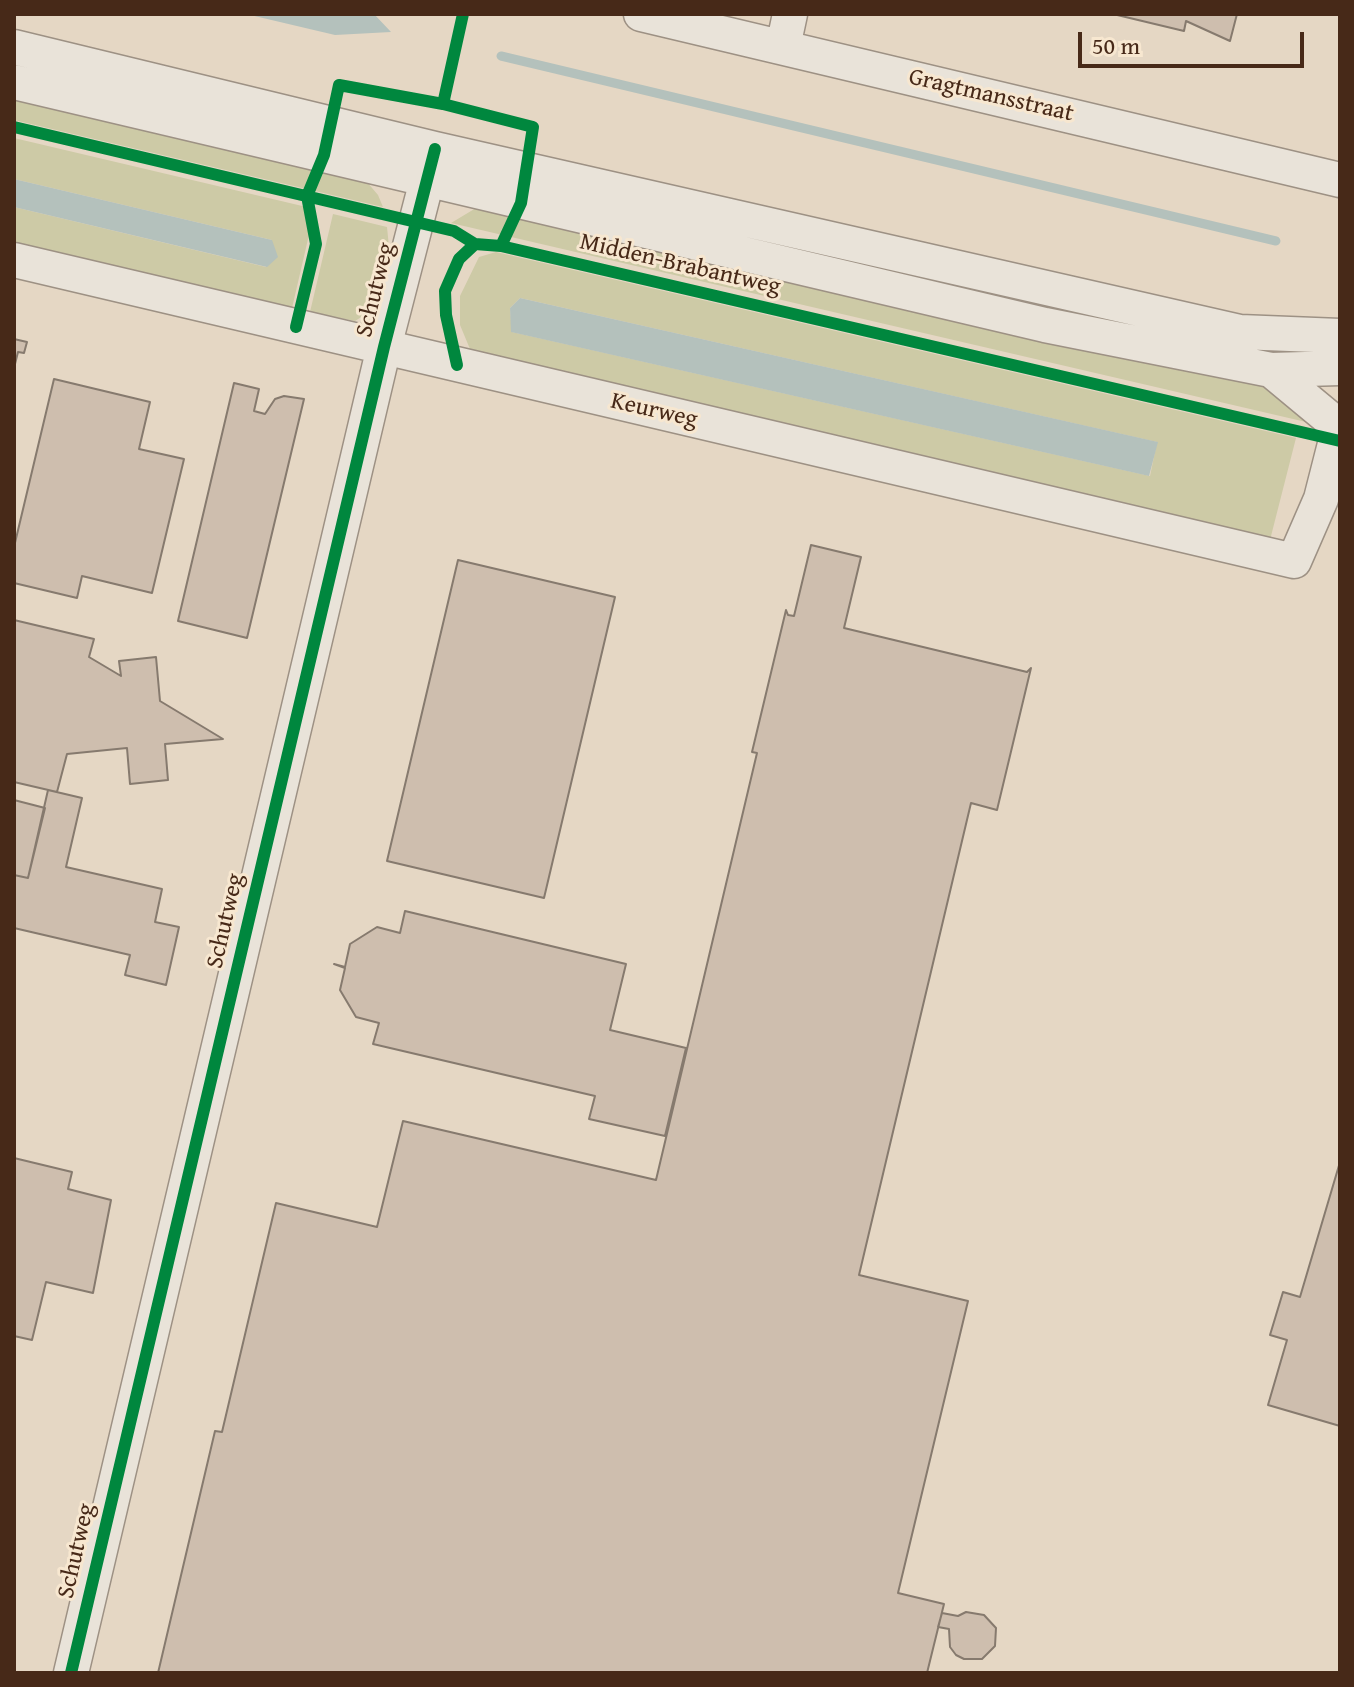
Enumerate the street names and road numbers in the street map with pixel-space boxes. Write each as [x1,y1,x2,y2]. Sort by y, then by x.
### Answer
street label: Gragtmansstraat [906,63,1076,129]
street label: Midden-Brabantweg [577,228,783,302]
street label: Schutweg [350,240,402,340]
street label: Keurweg [608,387,700,435]
street label: Schutweg [201,871,251,971]
street label: Schutweg [52,1501,102,1601]

